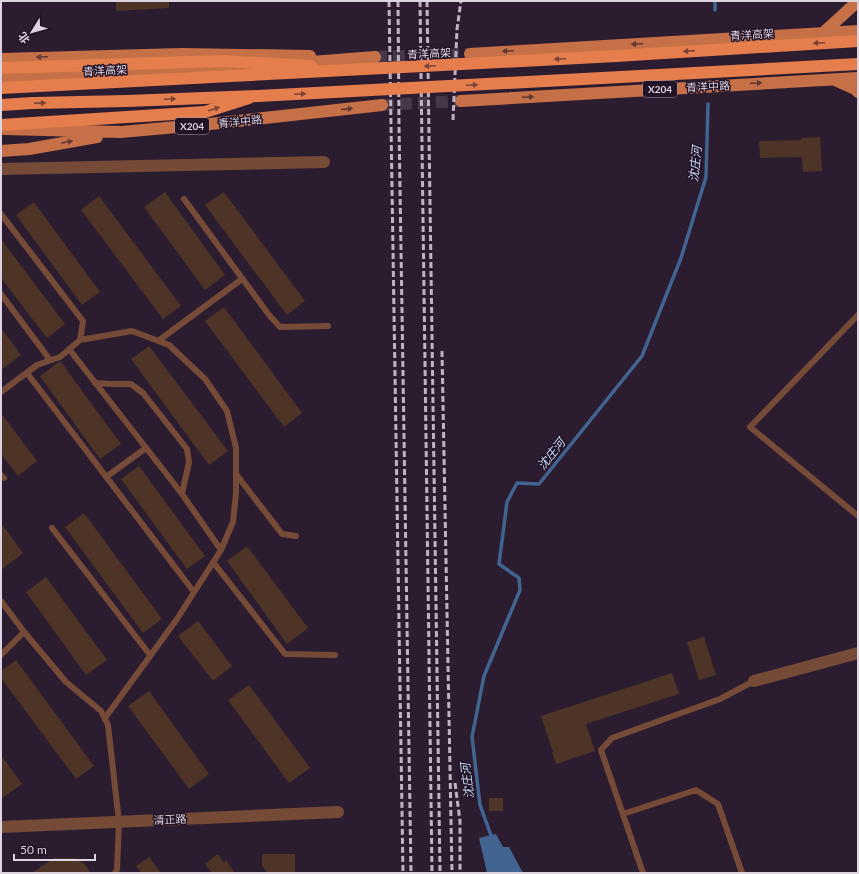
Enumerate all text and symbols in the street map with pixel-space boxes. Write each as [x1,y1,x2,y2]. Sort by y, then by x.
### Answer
north arrow [12,12,52,52]
street label: 青洋高架 [730,26,774,42]
text: 北 [15,30,32,47]
one-way arrow [813,40,825,47]
one-way arrow [630,41,643,47]
street label: 青洋高架 [407,45,451,61]
one-way arrow [502,48,514,55]
one-way arrow [683,48,695,55]
one-way arrow [36,54,48,61]
one-way arrow [553,56,566,62]
street label: 青洋高架 [83,62,127,78]
one-way arrow [424,63,436,70]
street label: 青洋中路 [686,78,730,94]
one-way arrow [750,80,762,87]
road number: X204 [643,81,677,97]
one-way arrow [466,82,479,88]
one-way arrow [294,90,306,97]
one-way arrow [522,93,534,100]
one-way arrow [164,96,176,103]
one-way arrow [34,100,47,106]
one-way arrow [209,106,221,112]
one-way arrow [341,106,353,112]
street label: 青洋中路 [217,112,263,130]
road number: X204 [175,118,209,134]
one-way arrow [61,139,73,145]
water label: 沈庄河 [686,143,705,183]
water label: 沈庄河 [534,434,569,473]
water label: 沈庄河 [457,760,477,800]
street label: 清正路 [153,812,187,826]
scale bar [14,836,95,862]
text: 50 m [20,842,47,857]

